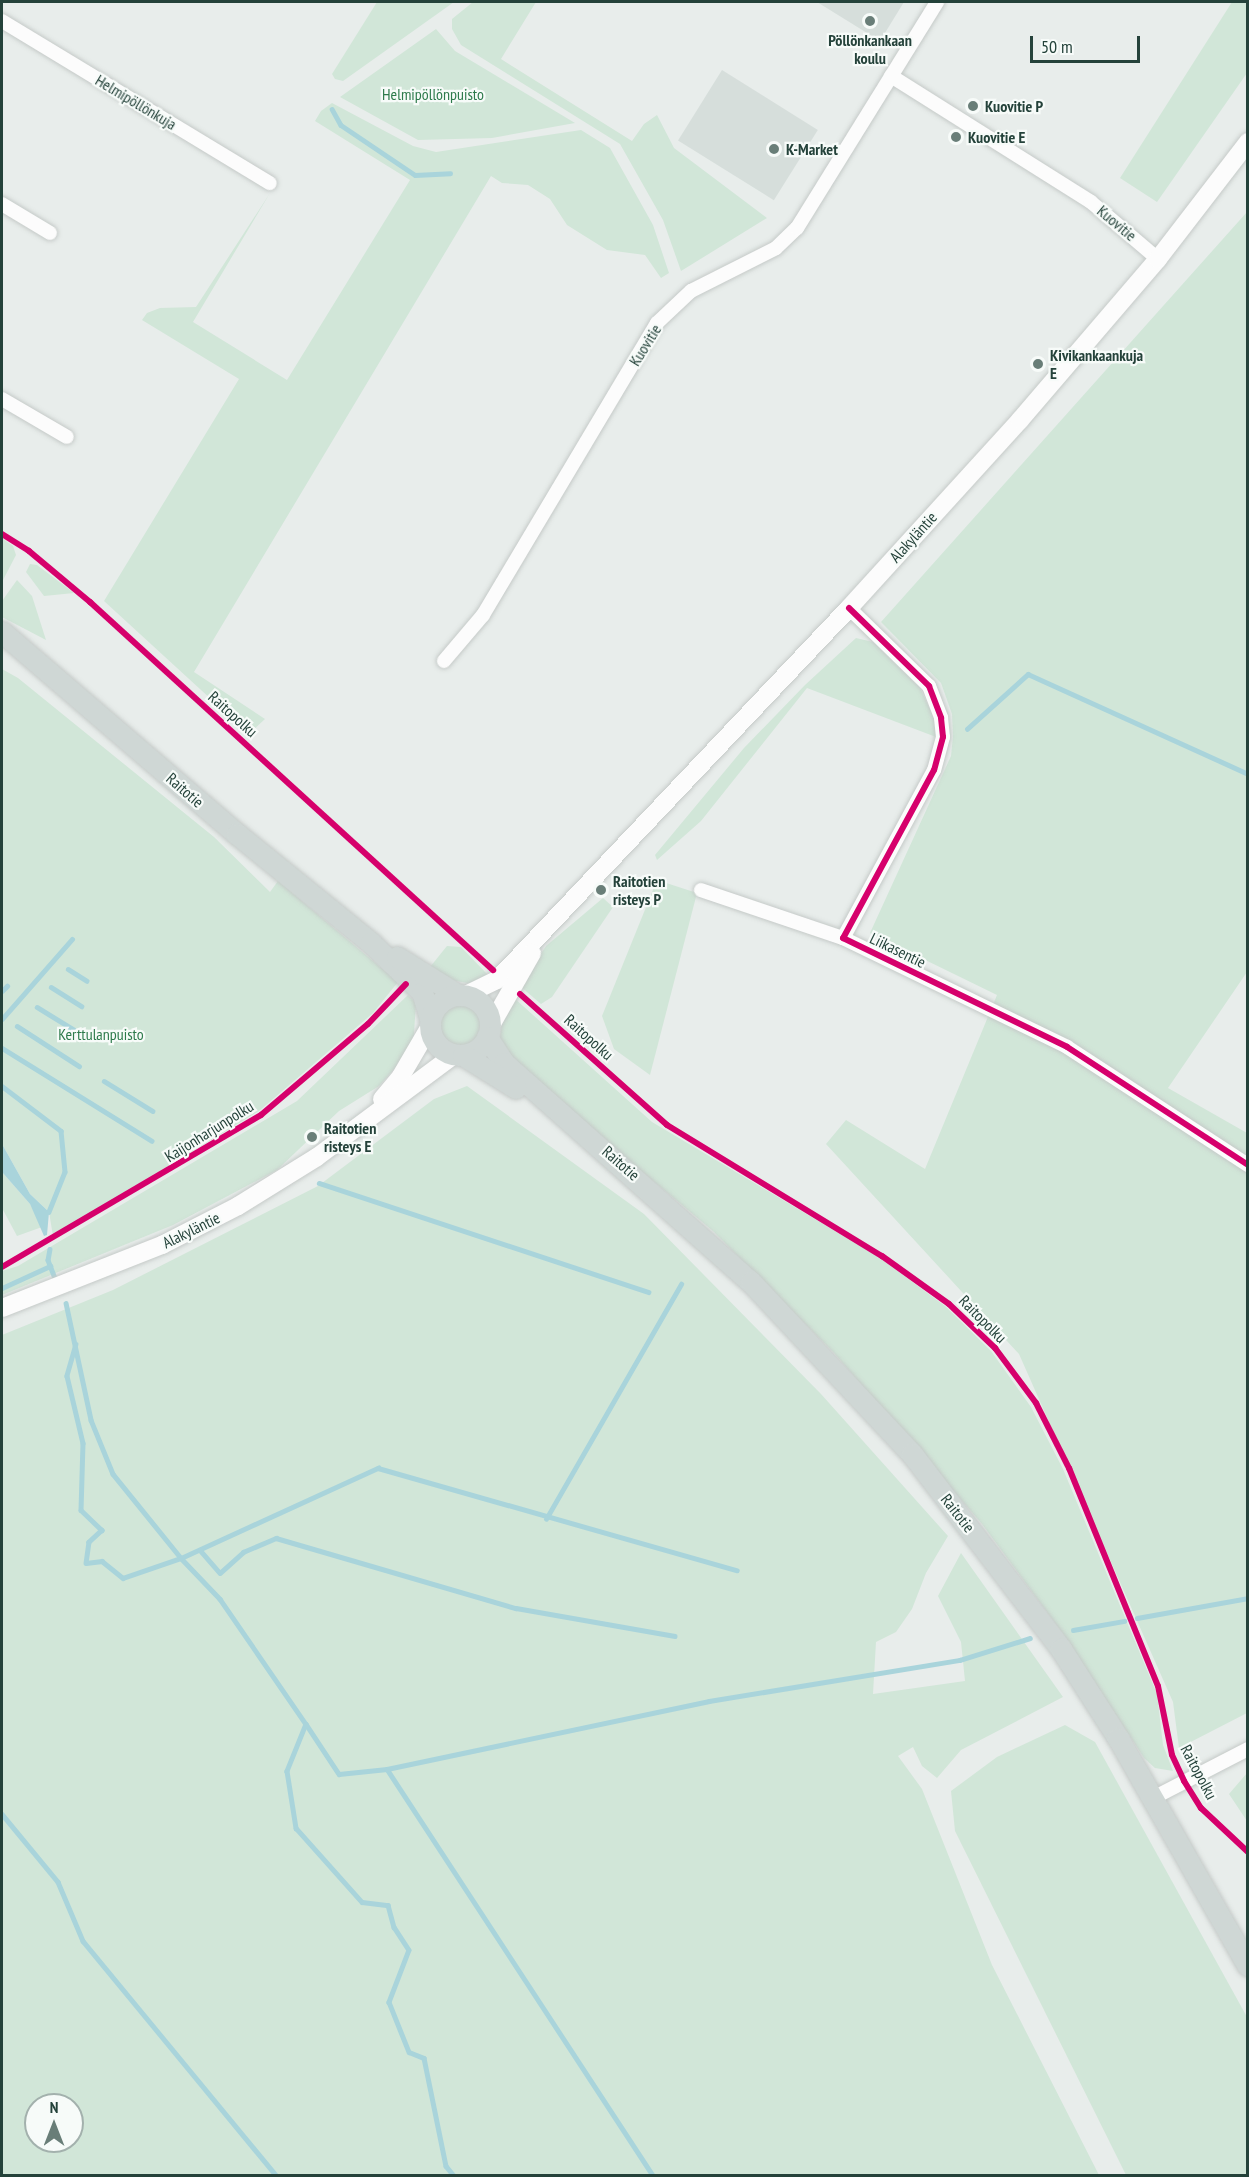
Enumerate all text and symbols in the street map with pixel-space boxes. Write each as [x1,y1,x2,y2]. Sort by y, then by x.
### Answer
marker: Pöllönkankaan koulu [863,14,877,28]
scale bar [1033,24,1142,62]
place label: Pöllönkankaan koulu [828,30,912,68]
text: 50 m [1041,35,1073,58]
street label: Helmipöllönkuja [92,70,180,134]
park label: Helmipöllönpuisto [382,84,484,104]
place label: Kuovitie P [985,96,1043,116]
marker: Kuovitie P [966,99,980,113]
place label: Kuovitie E [968,127,1025,147]
marker: Kuovitie E [949,130,963,144]
place label: K-Market [786,139,838,159]
marker: K-Market [767,142,781,156]
street label: Kuovitie [1093,201,1141,245]
street label: Kuovitie [625,321,665,369]
place label: Kivikankaankuja E [1050,345,1143,383]
marker: Kivikankaankuja E [1031,357,1045,371]
street label: Alakyläntie [885,508,941,566]
street label: Raitopolku [204,687,262,741]
street label: Raitotie [162,769,208,811]
place label: Raitotien risteys P [613,871,665,909]
marker: Raitotien risteys P [594,883,608,897]
street label: Liikasentie [867,928,929,972]
street label: Raitopolku [560,1010,618,1064]
park label: Kerttulanpuisto [58,1024,144,1044]
street label: Kaijonharjunpolku [161,1096,257,1166]
place label: Raitotien risteys E [324,1118,376,1156]
marker: Raitotien risteys E [305,1130,319,1144]
street label: Raitotie [598,1142,644,1184]
street label: Alakyläntie [159,1208,223,1252]
street label: Raitopolku [955,1291,1011,1347]
street label: Raitotie [937,1490,979,1536]
street label: Raitopolku [1177,1741,1221,1803]
north arrow [24,2093,84,2153]
text: N [50,2097,58,2117]

